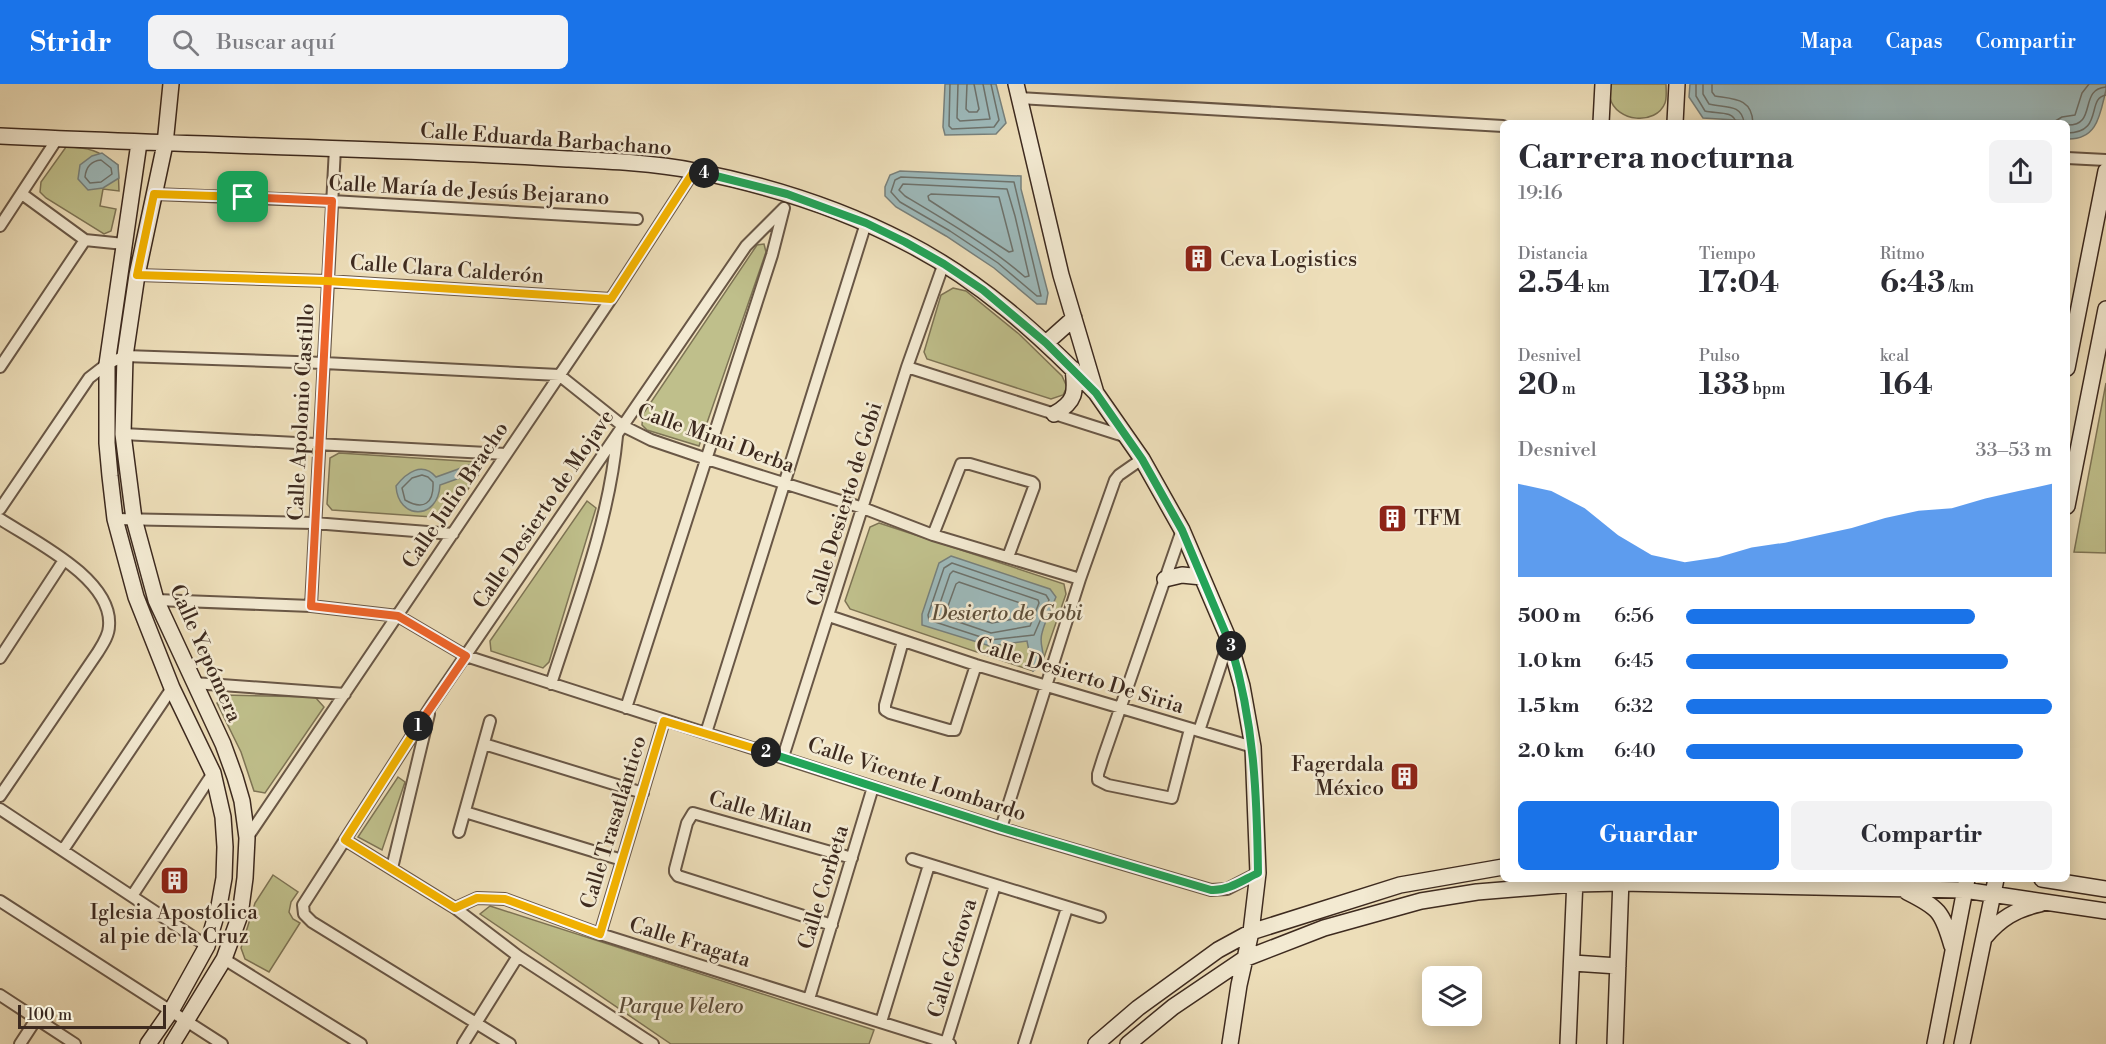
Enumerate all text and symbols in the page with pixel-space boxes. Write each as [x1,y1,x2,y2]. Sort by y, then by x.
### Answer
search box [148,15,568,69]
text: Stridr [30,25,112,60]
icon: search [169,26,202,59]
text: Buscar aquí [217,29,335,56]
text: Mapa [1801,29,1853,55]
text: Capas [1886,29,1943,55]
text: Compartir [1976,29,2076,55]
street label: Calle Eduarda Barbachano [419,118,673,162]
text: Carrera nocturna [1518,138,1794,179]
button: share [1989,140,2052,203]
pin: 4 [689,158,719,188]
text: 4 [699,163,709,183]
pin [217,171,268,222]
street label: Calle María de Jesús Bejarano [328,171,610,211]
icon: arrive [226,180,259,213]
text: 19:16 [1518,181,1563,206]
building icon: Ceva Logistics [1183,243,1215,275]
text: Distancia [1518,244,1588,264]
text: Tiempo [1699,244,1756,264]
text: Ritmo [1880,244,1925,264]
place label: Ceva Logistics [1220,247,1357,273]
street label: Calle Clara Calderón [349,250,545,290]
text: 2.54 [1518,264,1584,302]
text: 17:04 [1699,264,1779,302]
text: 6:43 [1880,264,1945,302]
text: km [1584,277,1610,297]
text: /km [1945,277,1974,297]
street label: Calle Apolonio Castillo [283,303,321,521]
text: Desnivel [1518,346,1581,366]
text: Pulso [1699,346,1740,366]
text: kcal [1880,346,1909,366]
text: 20 [1518,366,1559,404]
text: 133 [1699,366,1750,404]
text: 164 [1880,366,1933,404]
text: m [1559,379,1576,399]
text: bpm [1750,379,1785,399]
street label: Calle Mimi Derba [633,398,798,480]
street label: Calle Desierto de Gobi [802,399,888,610]
street label: Calle Desierto de Mojave [468,405,620,614]
street label: Calle Julio Bracho [397,417,515,574]
text: Desnivel [1518,438,1597,463]
text: 33–53 m [1975,438,2052,463]
building icon: TFM [1377,502,1409,534]
place label: TFM [1414,506,1462,532]
street label: Calle Yepómera [163,581,247,727]
park label: Desierto de Gobi [930,601,1083,627]
text: 500 m [1518,604,1581,629]
text: 6:56 [1614,604,1654,629]
pin: 3 [1216,631,1246,661]
street label: Calle Desierto De Siria [972,632,1187,720]
text: 3 [1226,636,1236,656]
text: 1.0 km [1518,649,1582,674]
text: 6:45 [1614,649,1654,674]
text: 1.5 km [1518,694,1579,719]
text: 6:32 [1614,694,1653,719]
pin: 1 [403,711,433,741]
text: 1 [414,716,422,736]
street label: Calle Vicente Lombardo [804,732,1029,828]
street label: Calle Trasatlántico [575,733,653,912]
pin: 2 [751,737,781,767]
text: 2.0 km [1518,739,1584,764]
text: 6:40 [1614,739,1656,764]
text: 2 [761,742,771,762]
place label: Fagerdala México [1291,752,1384,802]
building icon: Fagerdala México [1389,760,1421,792]
street label: Calle Milan [706,786,816,840]
button: Guardar [1518,801,1779,870]
button: Compartir [1791,801,2052,870]
street label: Calle Corbeta [793,822,855,953]
building icon: Iglesia Apostólica al pie de la Cruz [158,865,190,897]
street label: Calle Génova [922,895,984,1021]
place label: Iglesia Apostólica al pie de la Cruz [90,900,258,950]
street label: Calle Fragata [626,912,754,974]
map controls [1422,966,1482,1026]
button: layers [1422,966,1482,1026]
park label: Parque Velero [617,994,744,1020]
scale bar [18,1002,166,1030]
text: 100 m [27,1005,72,1025]

